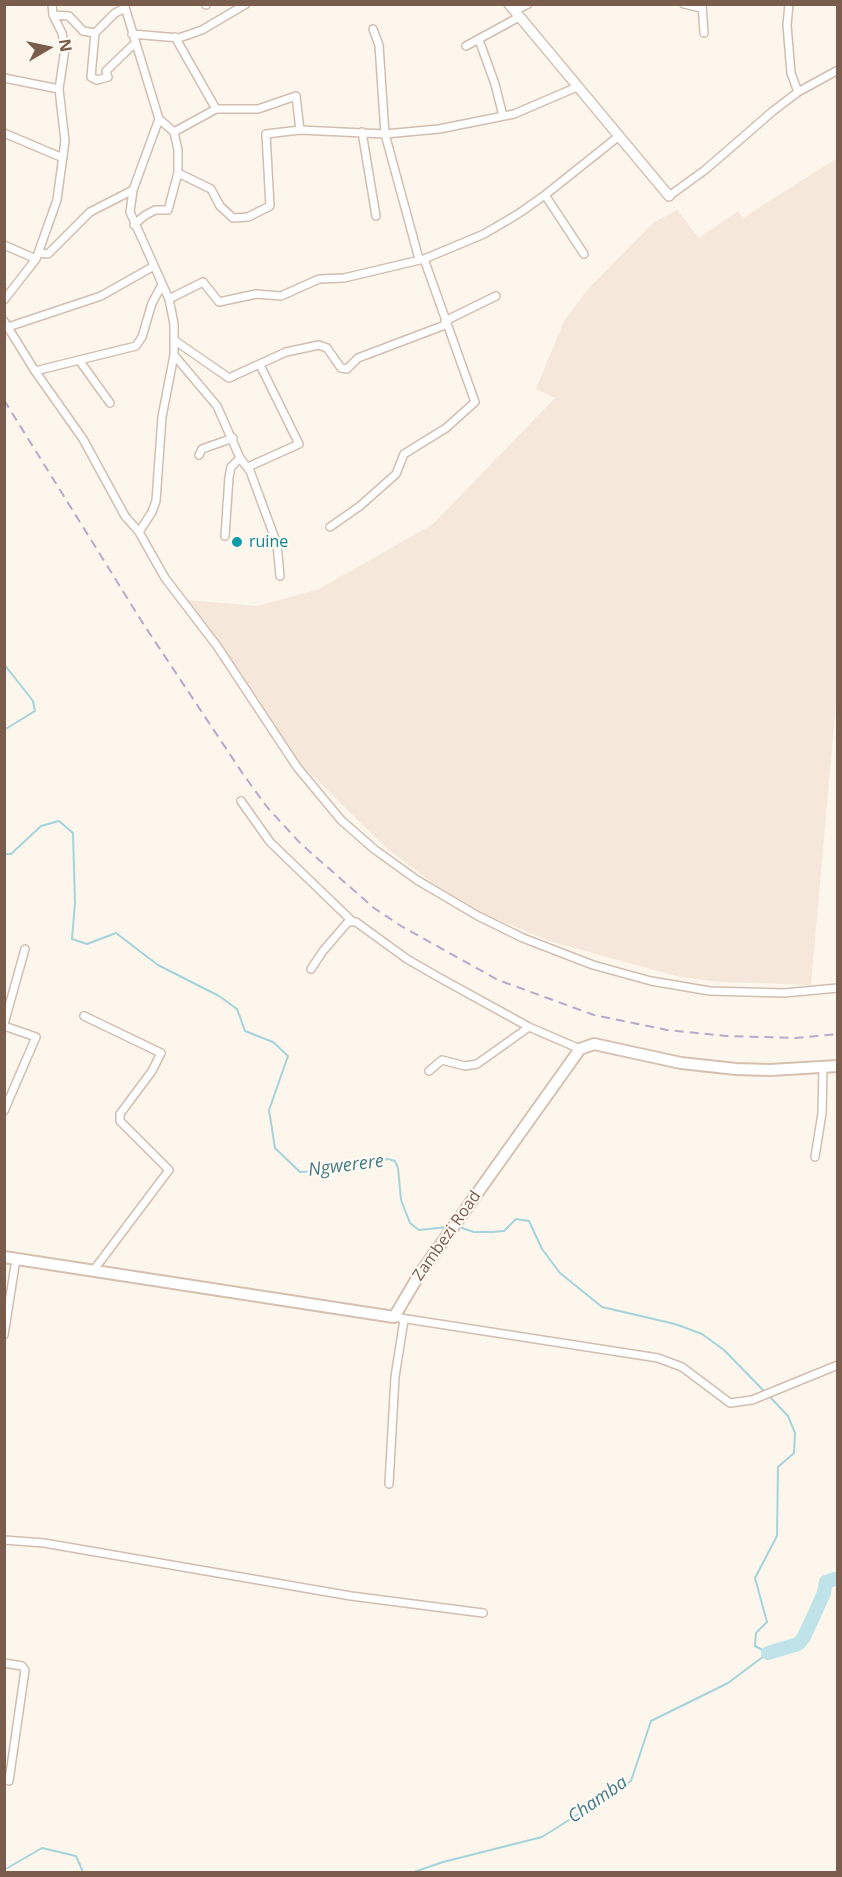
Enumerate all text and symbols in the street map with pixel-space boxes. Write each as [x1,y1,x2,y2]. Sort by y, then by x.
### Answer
north arrow [18,18,78,78]
text: N [54,37,78,53]
place label: ruine [249,532,288,552]
marker: ruine [230,535,244,549]
water label: Ngwerere [307,1151,385,1181]
street label: Zambezi Road [409,1187,485,1285]
water label: Chamba [564,1772,632,1828]

